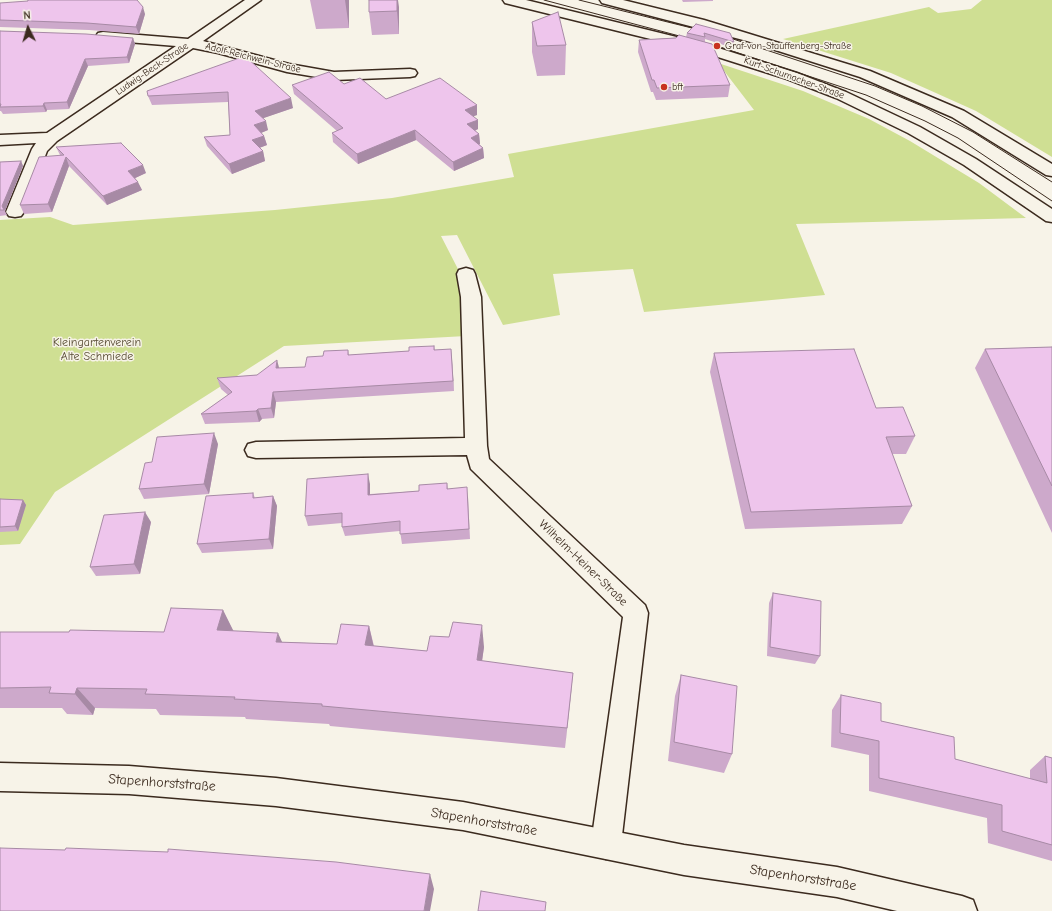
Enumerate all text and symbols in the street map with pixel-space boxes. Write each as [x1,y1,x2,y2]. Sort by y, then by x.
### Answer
north arrow [8,8,48,48]
text: N [23,9,31,22]
street label: Ludwig-Beck-Straße [113,40,191,98]
street label: Adolf-Reichwein-Straße [204,40,302,76]
place label: Graf-von-Stauffenberg-Straße [725,40,851,52]
marker: Graf-von-Stauffenberg-Straße [712,41,722,51]
street label: Kurt-Schumacher-Straße [742,54,846,102]
place label: bft [672,81,683,93]
marker: bft [659,82,669,92]
park label: Kleingartenverein Alte Schmiede [53,336,141,364]
street label: Wilhelm-Heiner-Straße [536,517,630,609]
street label: Stapenhorststraße [108,771,216,795]
street label: Stapenhorststraße [429,804,539,840]
street label: Stapenhorststraße [748,861,858,895]

